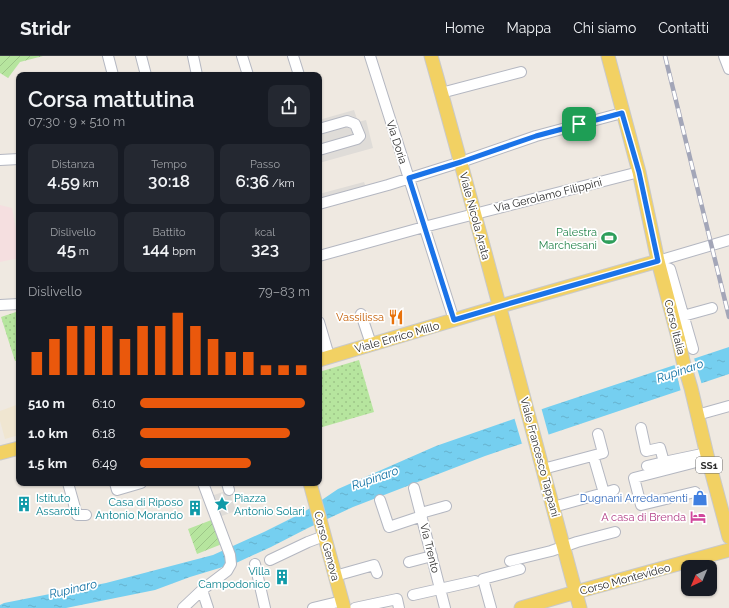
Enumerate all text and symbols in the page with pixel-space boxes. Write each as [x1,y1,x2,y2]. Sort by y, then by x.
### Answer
text: Stridr [20,17,71,39]
text: Home [445,20,484,36]
text: Mappa [506,20,551,36]
text: Chi siamo [573,20,636,36]
text: Contatti [658,20,709,36]
button: share [268,85,310,127]
text: Corsa mattutina [28,86,194,112]
pin [562,107,596,141]
icon: arrive [568,113,590,135]
text: 07:30 · 9 × 510 m [28,114,125,129]
street label: Via Doria [383,119,410,166]
text: Distanza [51,158,95,171]
text: Tempo [151,158,187,171]
text: Passo [250,158,280,171]
text: 4.59 [47,171,80,191]
text: 30:18 [148,171,190,191]
text: 6:36 [235,171,269,191]
street label: Viale Nicola Arata [457,171,492,261]
street label: Via Gerolamo Filippini [493,176,603,215]
text: km [80,177,99,190]
text: /km [269,177,295,190]
text: Dislivello [50,226,96,239]
text: Battito [152,226,186,239]
text: kcal [255,226,275,239]
place label: Palestra Marchesani [539,226,597,252]
sports icon: Palestra Marchesani [600,229,618,247]
text: 45 [57,239,76,259]
text: 144 [142,239,169,259]
text: 323 [251,239,279,259]
text: m [76,245,89,258]
text: bpm [169,245,196,258]
text: Dislivello [28,284,82,299]
text: 79–83 m [258,284,310,299]
street label: Corso Italia [661,298,688,356]
restaurant icon: Vassilissa [387,308,405,326]
place label: Vassilissa [336,311,384,324]
street label: Viale Enrico Millo [353,319,441,356]
water label: Rupinaro [655,356,705,386]
text: 510 m [28,396,65,411]
text: 6:10 [92,396,116,411]
street label: Viale Francesco Tappani [517,396,562,518]
text: 1.0 km [28,426,68,441]
text: 6:18 [92,426,116,441]
text: 1.5 km [28,456,67,471]
text: 6:49 [92,456,117,471]
road number: SS1 [696,457,722,473]
water label: Rupinaro [350,463,400,493]
shop icon: Dugnani Arredamenti [691,489,709,507]
place label: Istituto Assarotti [36,492,80,518]
place label: Piazza Antonio Solari [234,492,305,518]
place label: Dugnani Arredamenti [580,492,688,505]
building icon: Istituto Assarotti [15,495,33,513]
place icon: Piazza Antonio Solari [213,495,231,513]
place label: Casa di Riposo Antonio Morando [95,496,183,522]
building icon: Casa di Riposo Antonio Morando [186,499,204,517]
hotel icon: A casa di Brenda [689,508,707,526]
street label: Corso Genova [311,510,342,582]
place label: A casa di Brenda [601,511,686,524]
street label: Via Trento [417,522,442,575]
north arrow [681,560,717,596]
map controls [681,560,717,596]
street label: Corso Montevideo [578,561,672,598]
place label: Villa Campodonico [198,565,270,591]
building icon: Villa Campodonico [273,568,291,586]
water label: Rupinaro [48,577,98,601]

